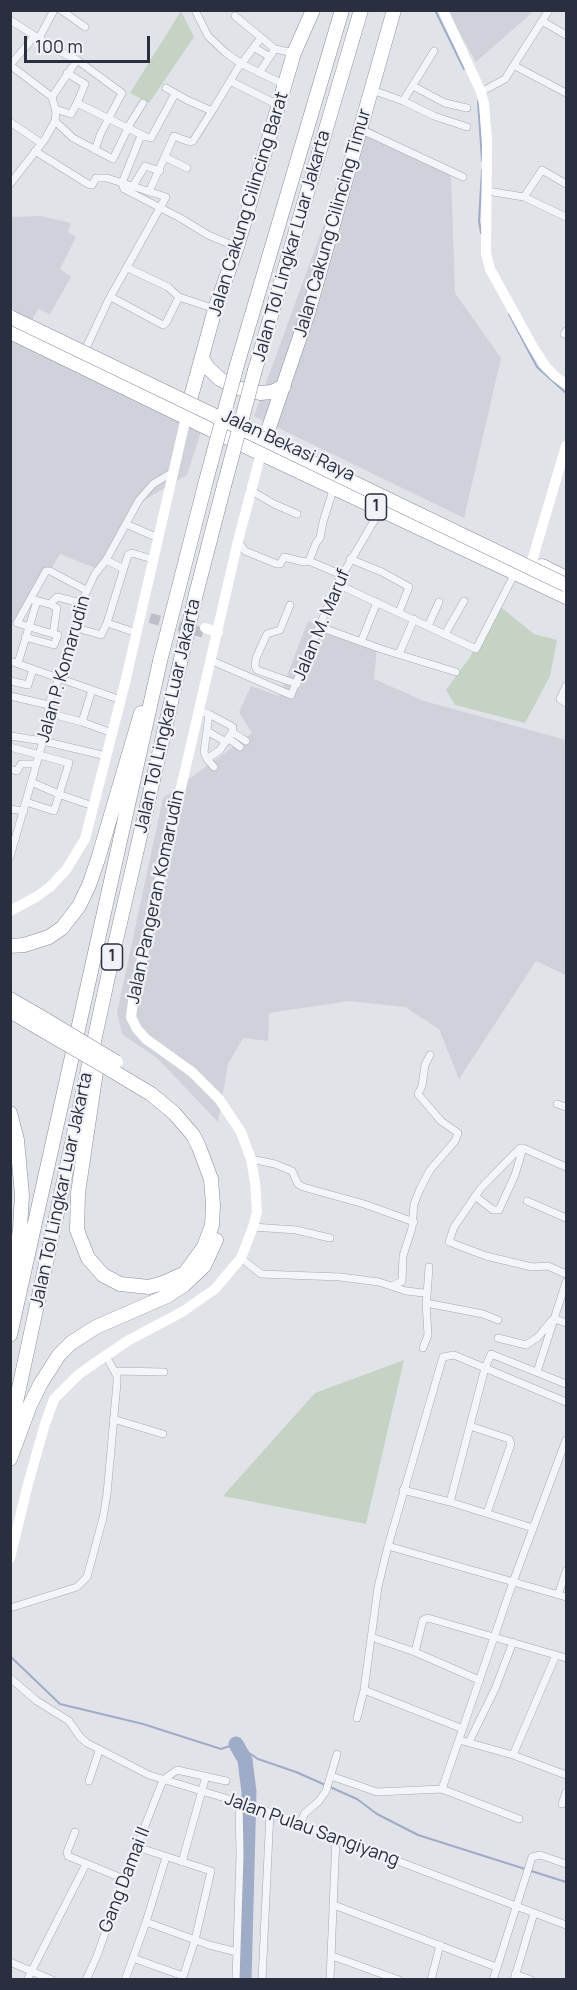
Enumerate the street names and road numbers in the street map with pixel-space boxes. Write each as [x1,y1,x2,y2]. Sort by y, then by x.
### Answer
street label: Jalan Cakung Cilincing Barat [205,89,293,319]
street label: Jalan Cakung Cilincing Timur [290,106,376,340]
street label: Jalan Tol Lingkar Luar Jakarta [249,128,335,364]
street label: Jalan Bekasi Raya [218,406,358,486]
road number: 1 [366,494,386,520]
street label: Jalan M. Maruf [289,566,355,684]
street label: Jalan P. Komarudin [33,593,95,745]
street label: Jalan Tol Lingkar Luar Jakarta [131,597,205,835]
street label: Jalan Pangeran Komarudin [123,788,189,1006]
road number: 1 [102,944,122,970]
street label: Jalan Tol Lingkar Luar Jakarta [27,1071,97,1309]
street label: Jalan Pulau Sangiyang [222,1788,402,1872]
street label: Gang Damai II [95,1824,155,1936]

